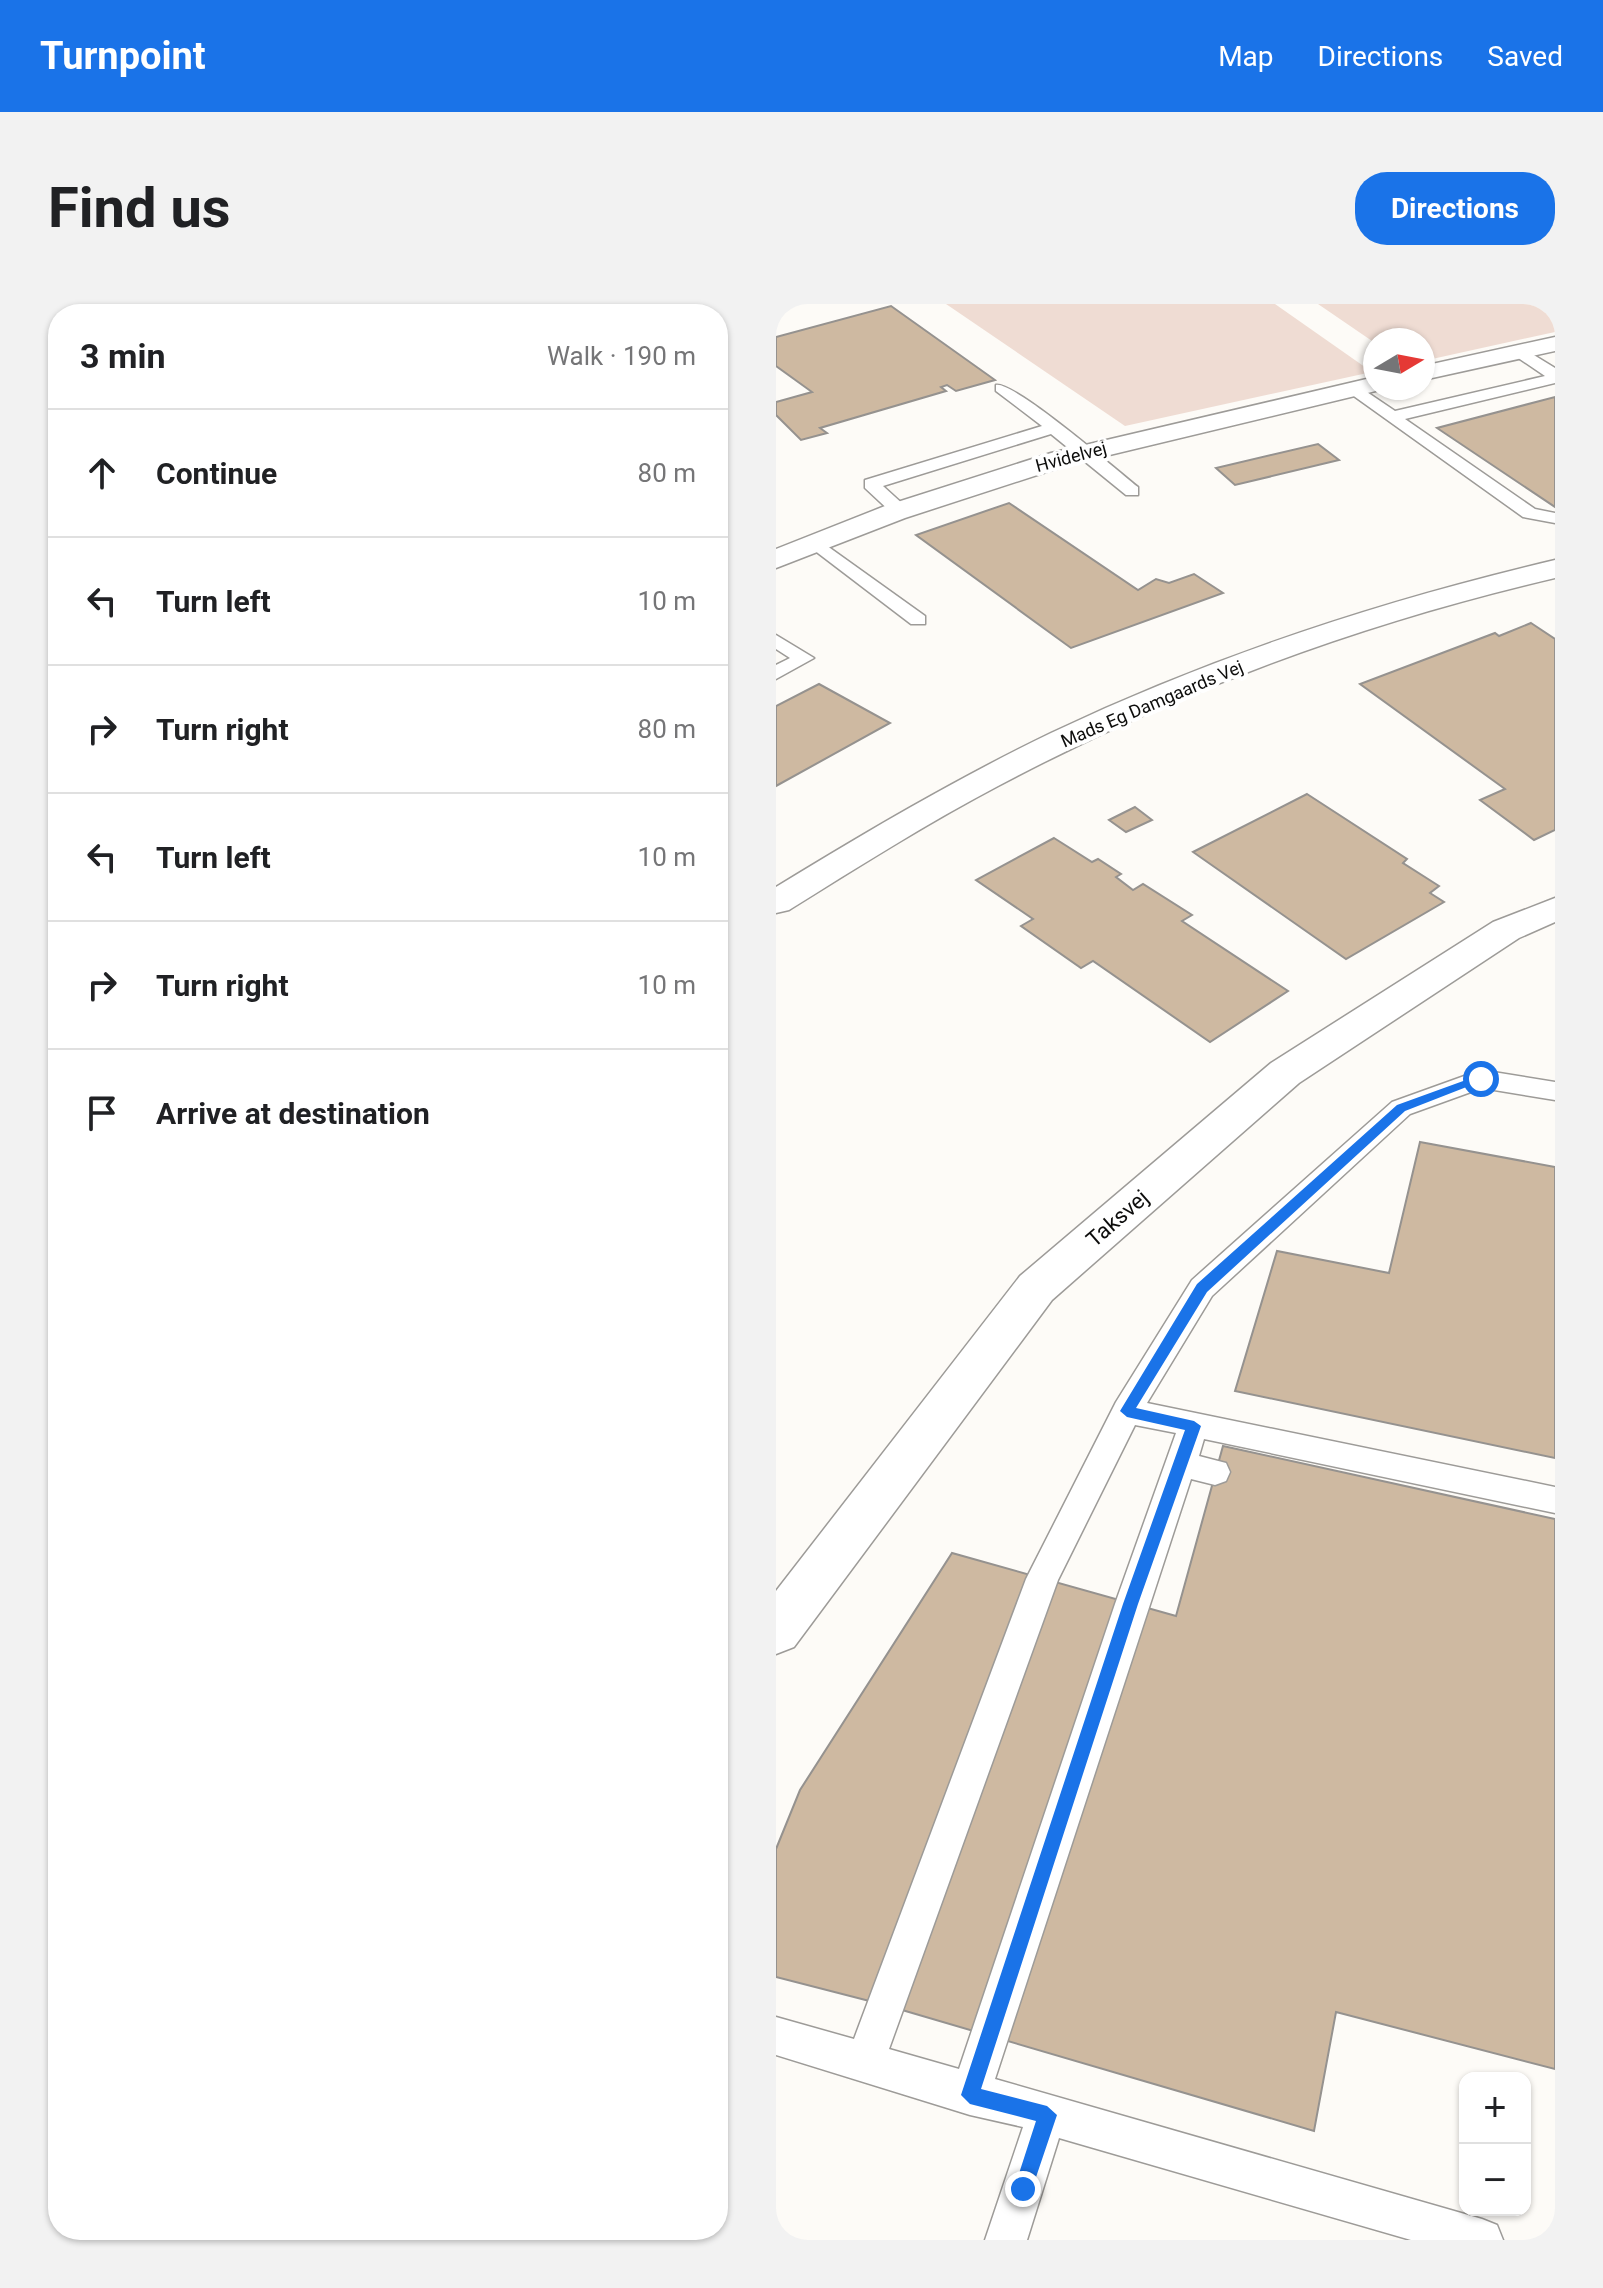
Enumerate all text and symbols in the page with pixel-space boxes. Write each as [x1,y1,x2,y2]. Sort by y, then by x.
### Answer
text: Turnpoint [40,34,206,78]
text: Map [1218,40,1274,73]
text: Directions [1318,40,1443,73]
text: Saved [1487,40,1563,73]
button: Directions [1355,172,1555,245]
text: Find us [48,175,231,241]
north arrow [1363,328,1435,400]
text: 3 min [80,336,165,376]
text: Walk · 190 m [547,341,696,371]
street label: Hvidelvej [1033,437,1109,476]
icon: ahead [80,451,124,495]
text: Continue [156,456,277,491]
text: 80 m [638,458,696,488]
icon: left [80,579,124,623]
text: Turn left [156,584,271,619]
text: 10 m [638,586,696,616]
street label: Mads Eg Damgaards Vej [1058,656,1246,751]
icon: right [80,707,124,751]
text: Turn right [156,712,289,747]
text: 80 m [638,714,696,744]
icon: left [80,835,124,879]
text: Turn left [156,840,271,875]
text: 10 m [638,842,696,872]
icon: right [80,963,124,1007]
text: Turn right [156,968,289,1003]
text: 10 m [638,970,696,1000]
route start [1463,1061,1499,1097]
icon: arrive [80,1091,124,1135]
text: Arrive at destination [156,1096,430,1131]
street label: Taksvej [1081,1185,1153,1252]
map controls [1459,2072,1531,2216]
button: + [1459,2072,1531,2144]
button: − [1459,2144,1531,2216]
route end [1005,2171,1041,2207]

